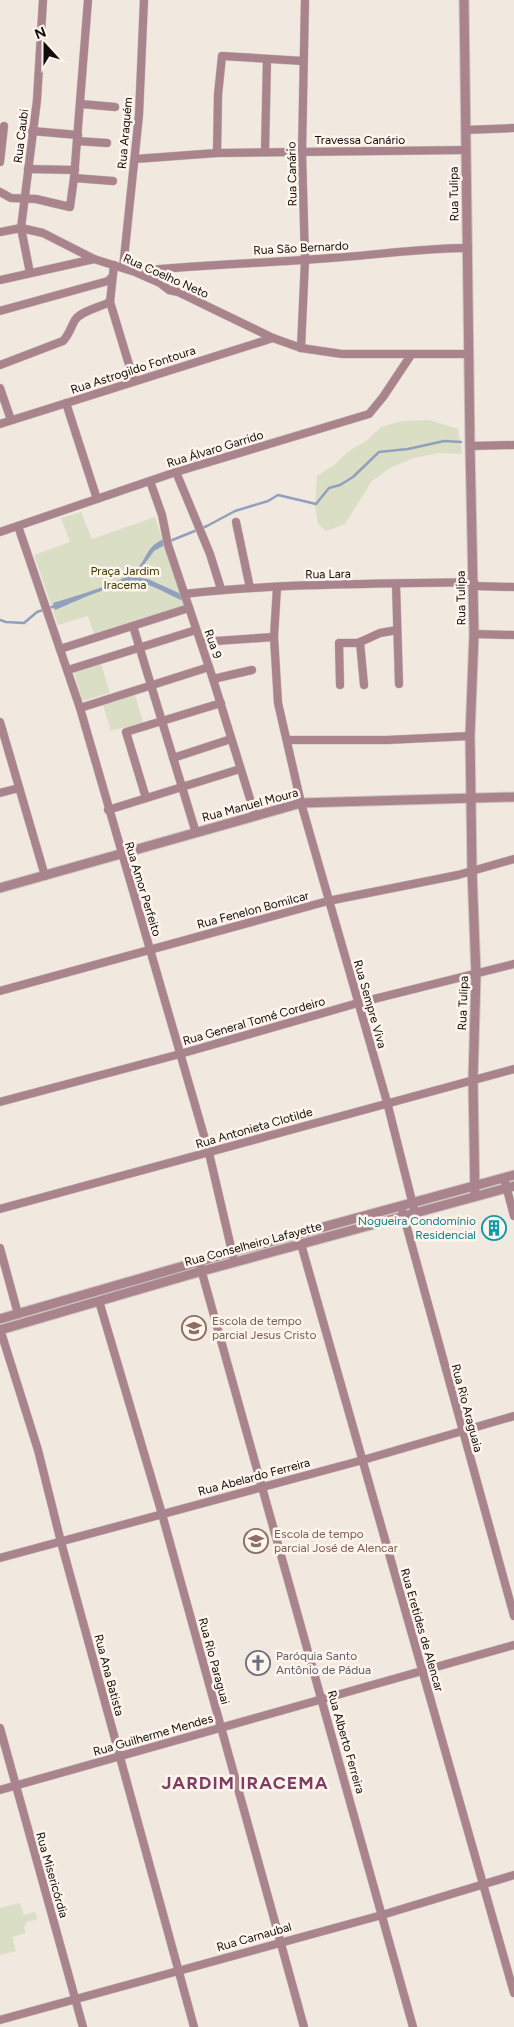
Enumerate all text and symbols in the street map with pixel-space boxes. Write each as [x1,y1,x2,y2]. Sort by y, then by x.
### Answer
north arrow [20,20,70,70]
text: N [32,23,49,43]
street label: Rua Araquém [115,97,135,169]
street label: Rua Caubi [11,108,31,164]
street label: Travessa Canário [315,133,405,147]
street label: Rua Canário [284,142,300,206]
street label: Rua Tulipa [447,167,461,221]
street label: Rua São Bernardo [253,239,349,257]
street label: Rua Coelho Neto [121,251,211,301]
street label: Rua Astrogildo Fontoura [69,343,197,397]
street label: Rua Álvaro Garrido [165,428,265,470]
park label: Praça Jardim Iracema [90,564,160,592]
street label: Rua Lara [305,567,351,581]
street label: Rua Tulipa [454,571,468,625]
street label: Rua 9 [201,627,225,661]
street label: Rua Manuel Moura [200,785,300,825]
street label: Rua Amor Perfeito [122,840,164,938]
street label: Rua Fenelon Bomilcar [195,888,311,932]
street label: Rua Sempre Viva [351,958,389,1050]
street label: Rua Tulipa [455,975,471,1031]
street label: Rua General Tomé Cordeiro [181,994,327,1048]
street label: Rua Antonieta Clotilde [194,1104,315,1151]
place label: Nogueira Condomínio Residencial [358,1214,476,1242]
building icon: Nogueira Condomínio Residencial [481,1215,507,1241]
street label: Rua Conselheiro Lafayette [183,1219,324,1269]
place label: Escola de tempo parcial Jesus Cristo [212,1314,316,1342]
school or university icon: Escola de tempo parcial Jesus Cristo [181,1315,207,1341]
street label: Rua Rio Araguaia [449,1362,485,1454]
street label: Rua Abelardo Ferreira [196,1455,312,1499]
place label: Escola de tempo parcial José de Alencar [274,1527,398,1555]
school or university icon: Escola de tempo parcial José de Alencar [243,1528,269,1554]
street label: Rua Eretides de Alencar [398,1567,446,1693]
street label: Rua Rio Paraguai [196,1616,232,1706]
street label: Rua Ana Batista [91,1633,127,1717]
place label: Paróquia Santo Antônio de Pádua [276,1649,371,1677]
church icon: Paróquia Santo Antônio de Pádua [245,1650,271,1676]
street label: Rua Alberto Ferreira [325,1689,367,1795]
street label: Rua Guilherme Mendes [91,1711,215,1759]
district label: JARDIM IRACEMA [161,1772,329,1794]
street label: Rua Misericórdia [33,1830,71,1920]
street label: Rua Carnaubal [215,1920,293,1954]

